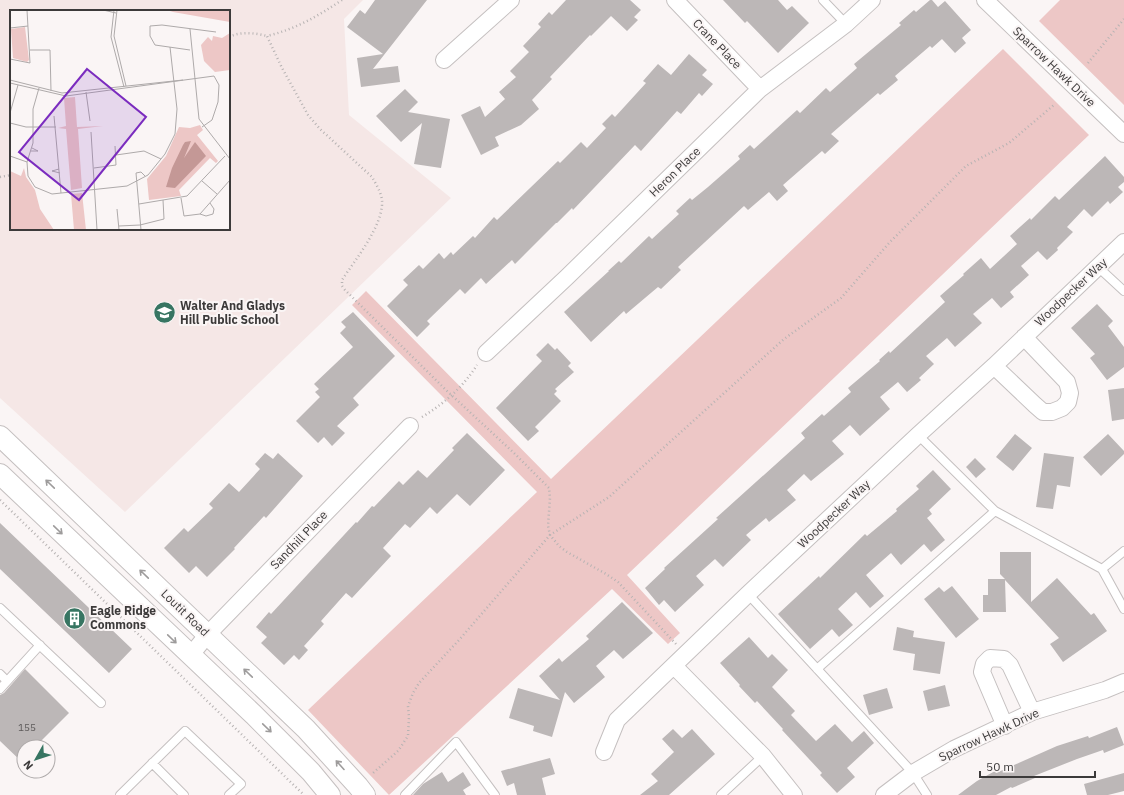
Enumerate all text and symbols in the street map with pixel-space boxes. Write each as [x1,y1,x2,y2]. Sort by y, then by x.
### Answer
inset map [10,10,230,230]
street label: Crane Place [690,15,745,72]
street label: Sparrow Hawk Drive [1010,23,1099,110]
street label: Heron Place [646,143,704,200]
street label: Woodpecker Way [1031,254,1110,329]
place label: Walter And Gladys Hill Public School [180,298,285,327]
school or university icon: Walter And Gladys Hill Public School [152,300,178,326]
street label: Woodpecker Way [794,476,873,551]
one-way arrow [45,479,55,489]
street label: Sandhill Place [267,507,331,572]
one-way arrow [53,525,63,534]
one-way arrow [139,569,149,579]
street label: Loutit Road [158,586,213,639]
place label: Eagle Ridge Commons [90,603,156,632]
building icon: Eagle Ridge Commons [62,605,88,631]
one-way arrow [167,634,177,643]
one-way arrow [243,669,253,678]
street label: Sparrow Hawk Drive [936,705,1042,764]
house number: 155 [18,721,36,734]
one-way arrow [262,723,272,733]
north arrow [16,739,56,779]
scale bar [980,753,1095,779]
text: N [20,758,36,773]
text: 50 m [986,759,1014,774]
one-way arrow [336,761,345,771]

